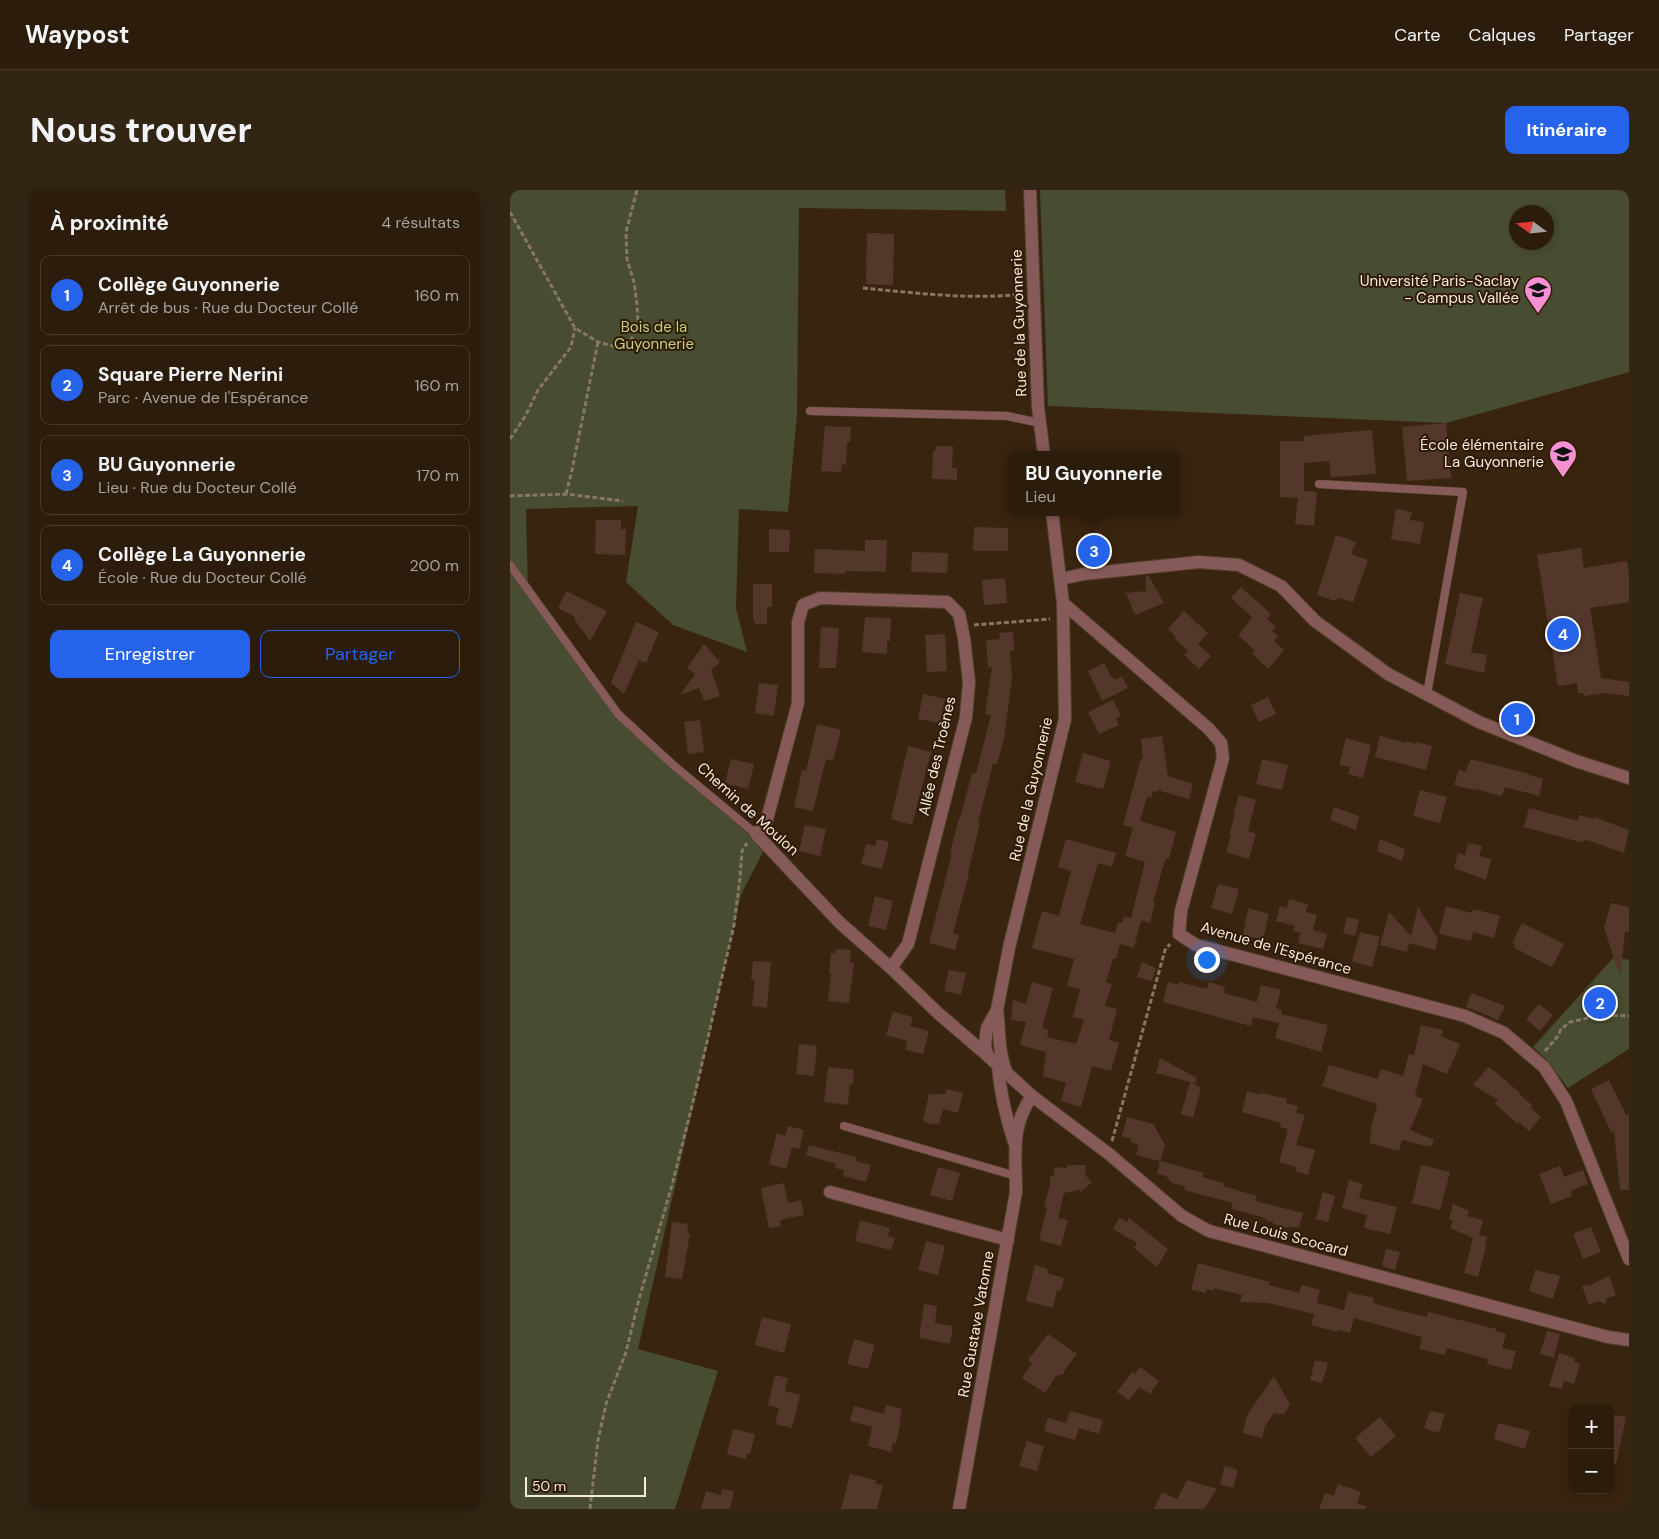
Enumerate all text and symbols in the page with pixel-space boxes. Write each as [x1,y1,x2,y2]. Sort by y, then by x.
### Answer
text: Waypost [25,19,129,50]
text: Carte [1394,23,1441,47]
text: Calques [1469,23,1536,47]
text: Partager [1564,23,1634,47]
button: Itinéraire [1505,106,1629,154]
text: Nous trouver [30,107,252,153]
north arrow [1509,205,1554,250]
text: À proximité [50,209,169,237]
text: 4 résultats [382,212,460,233]
street label: Rue de la Guyonnerie [1006,249,1032,397]
place label: Université Paris-Saclay - Campus Vallée [1360,271,1520,308]
text: Collège Guyonnerie [98,272,280,297]
school or university icon: Université Paris-Saclay - Campus Vallée [1523,275,1553,314]
text: 1 [64,285,70,306]
text: 160 m [415,285,459,306]
text: Arrêt de bus · Rue du Docteur Collé [98,297,358,318]
park label: Bois de la Guyonnerie [614,317,694,354]
text: Square Pierre Nerini [98,362,283,387]
text: 2 [62,375,72,396]
text: 160 m [415,375,459,396]
text: Parc · Avenue de l'Espérance [98,387,308,408]
place label: École élémentaire La Guyonnerie [1420,435,1544,472]
school or university icon: École élémentaire La Guyonnerie [1548,439,1578,478]
popup [1008,451,1180,516]
text: BU Guyonnerie [98,452,236,477]
text: BU Guyonnerie [1025,461,1163,486]
text: 3 [62,465,72,486]
text: 170 m [416,465,459,486]
text: Lieu · Rue du Docteur Collé [98,477,297,498]
text: Lieu [1025,486,1056,507]
pin: 3 [1078,532,1110,570]
text: Collège La Guyonnerie [98,542,306,567]
text: 4 [62,555,72,576]
text: 200 m [410,555,459,576]
text: École · Rue du Docteur Collé [98,567,307,588]
pin: 4 [1547,615,1579,653]
button: Enregistrer [50,630,250,678]
button: Partager [260,630,460,678]
street label: Allée des Troènes [914,694,960,818]
pin: 1 [1501,700,1533,738]
street label: Rue de la Guyonnerie [1005,715,1057,863]
street label: Chemin de Moulon [693,758,803,860]
street label: Avenue de l'Espérance [1198,917,1354,979]
your location [1194,947,1220,973]
pin: 2 [1584,984,1616,1022]
street label: Rue Louis Scocard [1222,1209,1350,1261]
street label: Rue Gustave Vatonne [953,1249,999,1399]
map controls [1569,1404,1614,1494]
button: + [1569,1404,1614,1449]
button: − [1569,1449,1614,1494]
scale bar [525,1474,646,1497]
text: 50 m [532,1477,566,1495]

